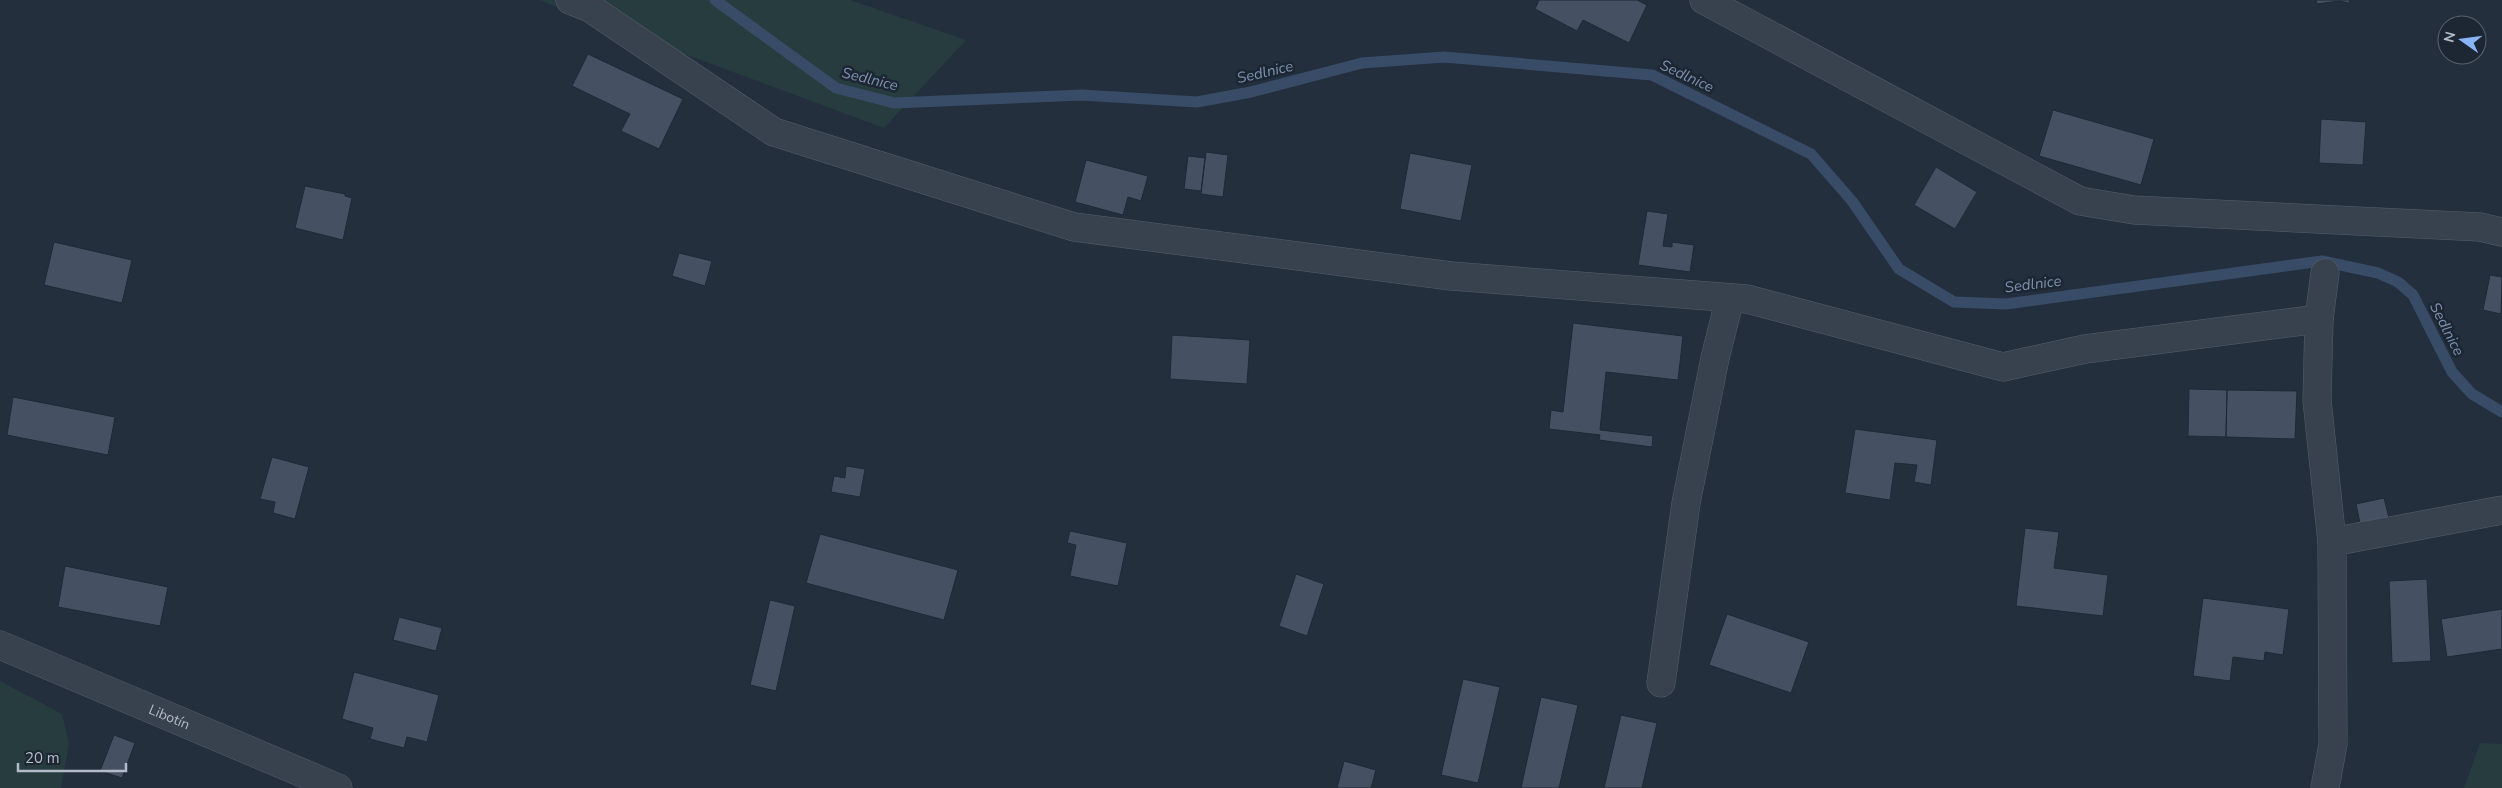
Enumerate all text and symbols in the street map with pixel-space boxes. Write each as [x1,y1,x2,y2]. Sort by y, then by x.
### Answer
north arrow [2437,15,2487,65]
text: N [2439,30,2460,44]
water label: Sedlnice [1657,55,1717,97]
water label: Sedlnice [1235,56,1295,88]
water label: Sedlnice [840,62,900,96]
water label: Sedlnice [2003,271,2063,297]
water label: Sedlnice [2425,299,2469,359]
street label: Libotín [146,700,193,734]
scale bar [18,740,125,772]
text: 20 m [25,748,60,768]

